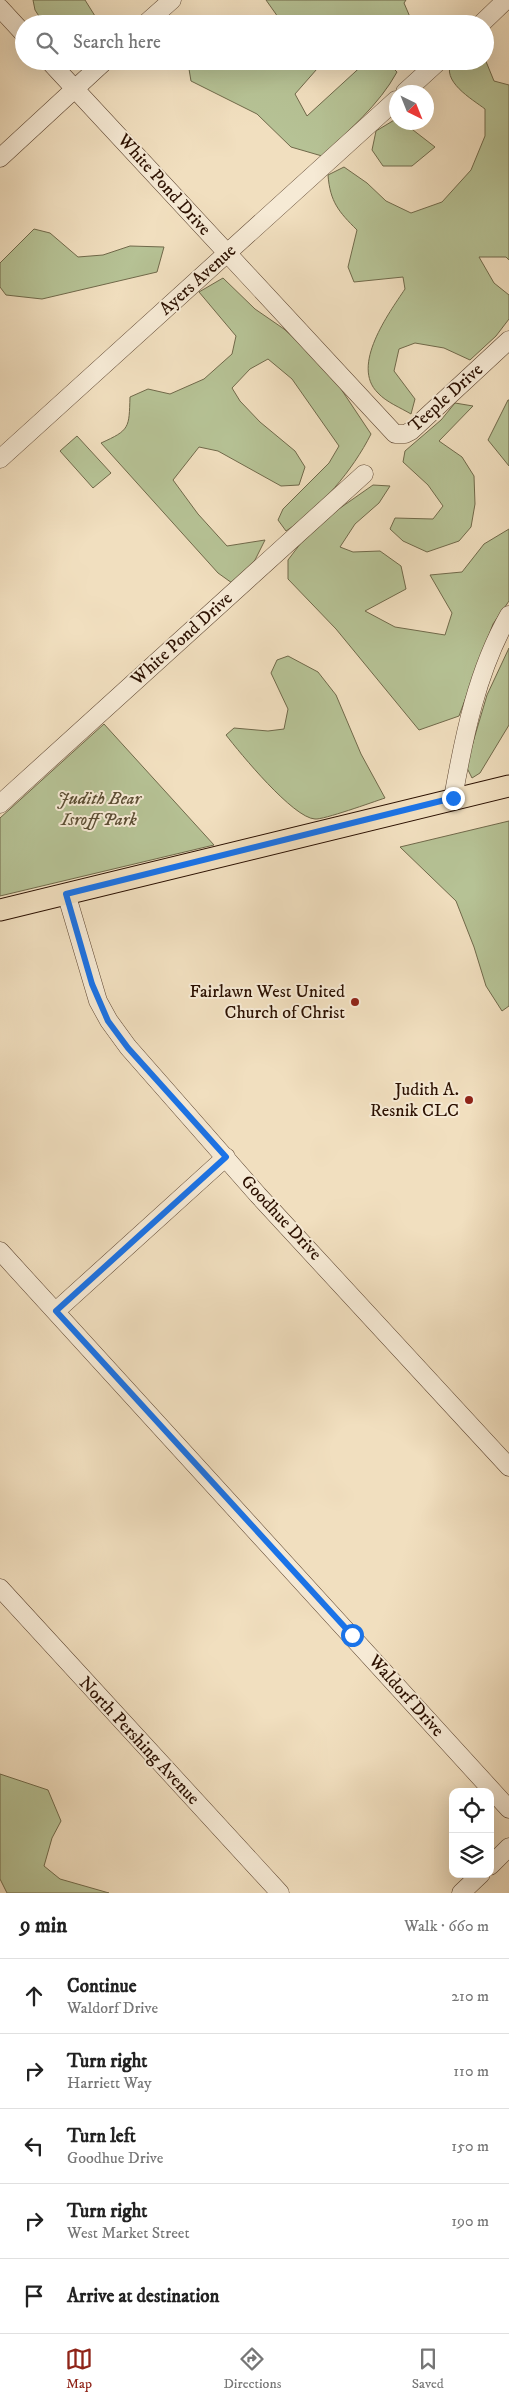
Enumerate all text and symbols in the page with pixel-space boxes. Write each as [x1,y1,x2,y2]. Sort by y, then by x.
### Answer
search box [15,15,494,70]
icon: search [33,29,61,57]
text: Search here [73,31,161,54]
north arrow [389,85,434,130]
street label: White Pond Drive [112,129,215,240]
street label: Ayers Avenue [155,240,241,320]
street label: Teeple Drive [404,359,488,437]
street label: White Pond Drive [126,588,237,691]
route end [442,787,465,810]
park label: Judith Bear Isroff Park [57,788,143,831]
place label: Fairlawn West United Church of Christ [189,981,345,1024]
marker: Fairlawn West United Church of Christ [349,996,361,1008]
place label: Judith A. Resnik CLC [370,1079,459,1122]
marker: Judith A. Resnik CLC [463,1094,475,1106]
street label: Goodhue Drive [236,1171,326,1265]
route start [341,1624,364,1647]
street label: Waldorf Drive [363,1650,448,1741]
street label: North Pershing Avenue [74,1672,204,1810]
map controls [449,1788,494,1878]
button: locate [449,1788,494,1833]
button: layers [449,1833,494,1878]
text: 9 min [20,1913,67,1939]
text: Walk · 660 m [404,1916,489,1936]
text: Continue [67,1975,137,1998]
icon: ahead [20,1982,48,2010]
text: 210 m [451,1986,489,2006]
text: Waldorf Drive [67,1998,158,2018]
text: Turn right [67,2050,147,2073]
icon: right [20,2057,48,2085]
text: 110 m [453,2061,489,2081]
text: Harriett Way [67,2073,152,2093]
text: Turn left [67,2125,136,2148]
icon: left [20,2132,48,2160]
text: 150 m [451,2136,489,2156]
text: Goodhue Drive [67,2148,163,2168]
text: Turn right [67,2200,147,2223]
icon: right [20,2207,48,2235]
text: 190 m [451,2211,489,2231]
text: West Market Street [67,2223,190,2243]
icon: arrive [20,2282,48,2310]
text: Arrive at destination [67,2285,219,2308]
tab: Map [65,2345,93,2393]
tab: Directions [223,2345,281,2393]
tab: Saved [412,2345,444,2393]

